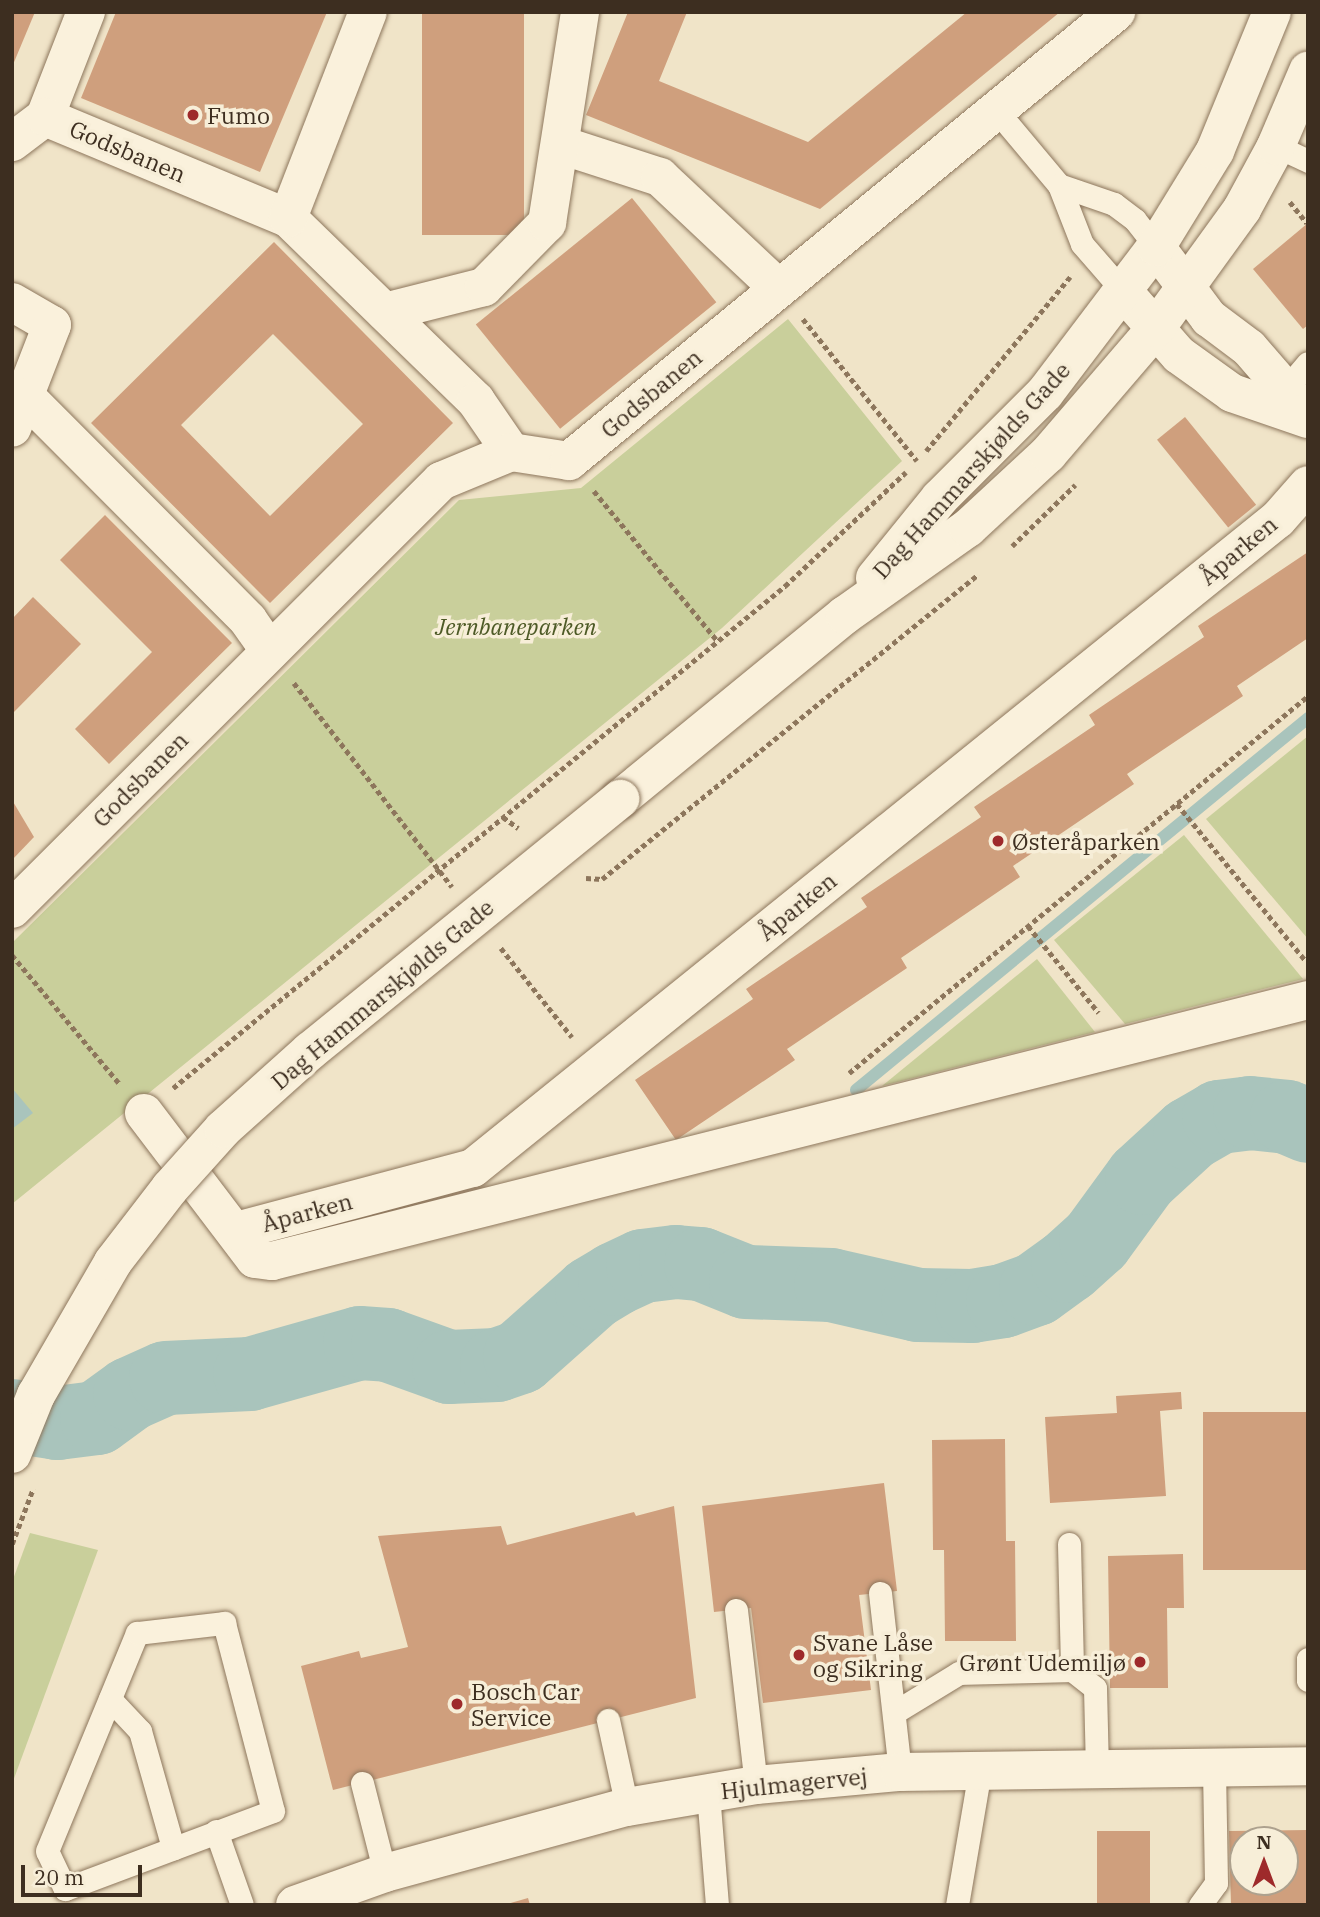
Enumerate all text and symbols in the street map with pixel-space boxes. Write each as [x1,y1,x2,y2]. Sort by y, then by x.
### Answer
place label: Fumo [207,101,270,129]
marker: Fumo [185,107,201,123]
street label: Godsbanen [66,114,190,188]
street label: Godsbanen [595,343,707,443]
street label: Dag Hammarskjølds Gade [867,356,1075,584]
street label: Åparken [1194,510,1282,590]
park label: Jernbaneparken [435,612,597,640]
street label: Godsbanen [87,726,193,832]
place label: Østeråparken [1012,827,1160,855]
marker: Østeråparken [990,833,1006,849]
street label: Åparken [752,866,842,946]
street label: Dag Hammarskjølds Gade [265,893,499,1095]
street label: Åparken [259,1187,355,1237]
place label: Svane Låse og Sikring [813,1628,933,1682]
marker: Svane Låse og Sikring [791,1647,807,1663]
place label: Grønt Udemiljø [959,1648,1126,1676]
marker: Grønt Udemiljø [1132,1654,1148,1670]
place label: Bosch Car Service [471,1677,580,1731]
marker: Bosch Car Service [449,1696,465,1712]
street label: Hjulmagervej [719,1762,869,1804]
north arrow [1229,1826,1299,1896]
text: N [1256,1830,1272,1854]
scale bar [24,1850,145,1894]
text: 20 m [34,1863,84,1891]

